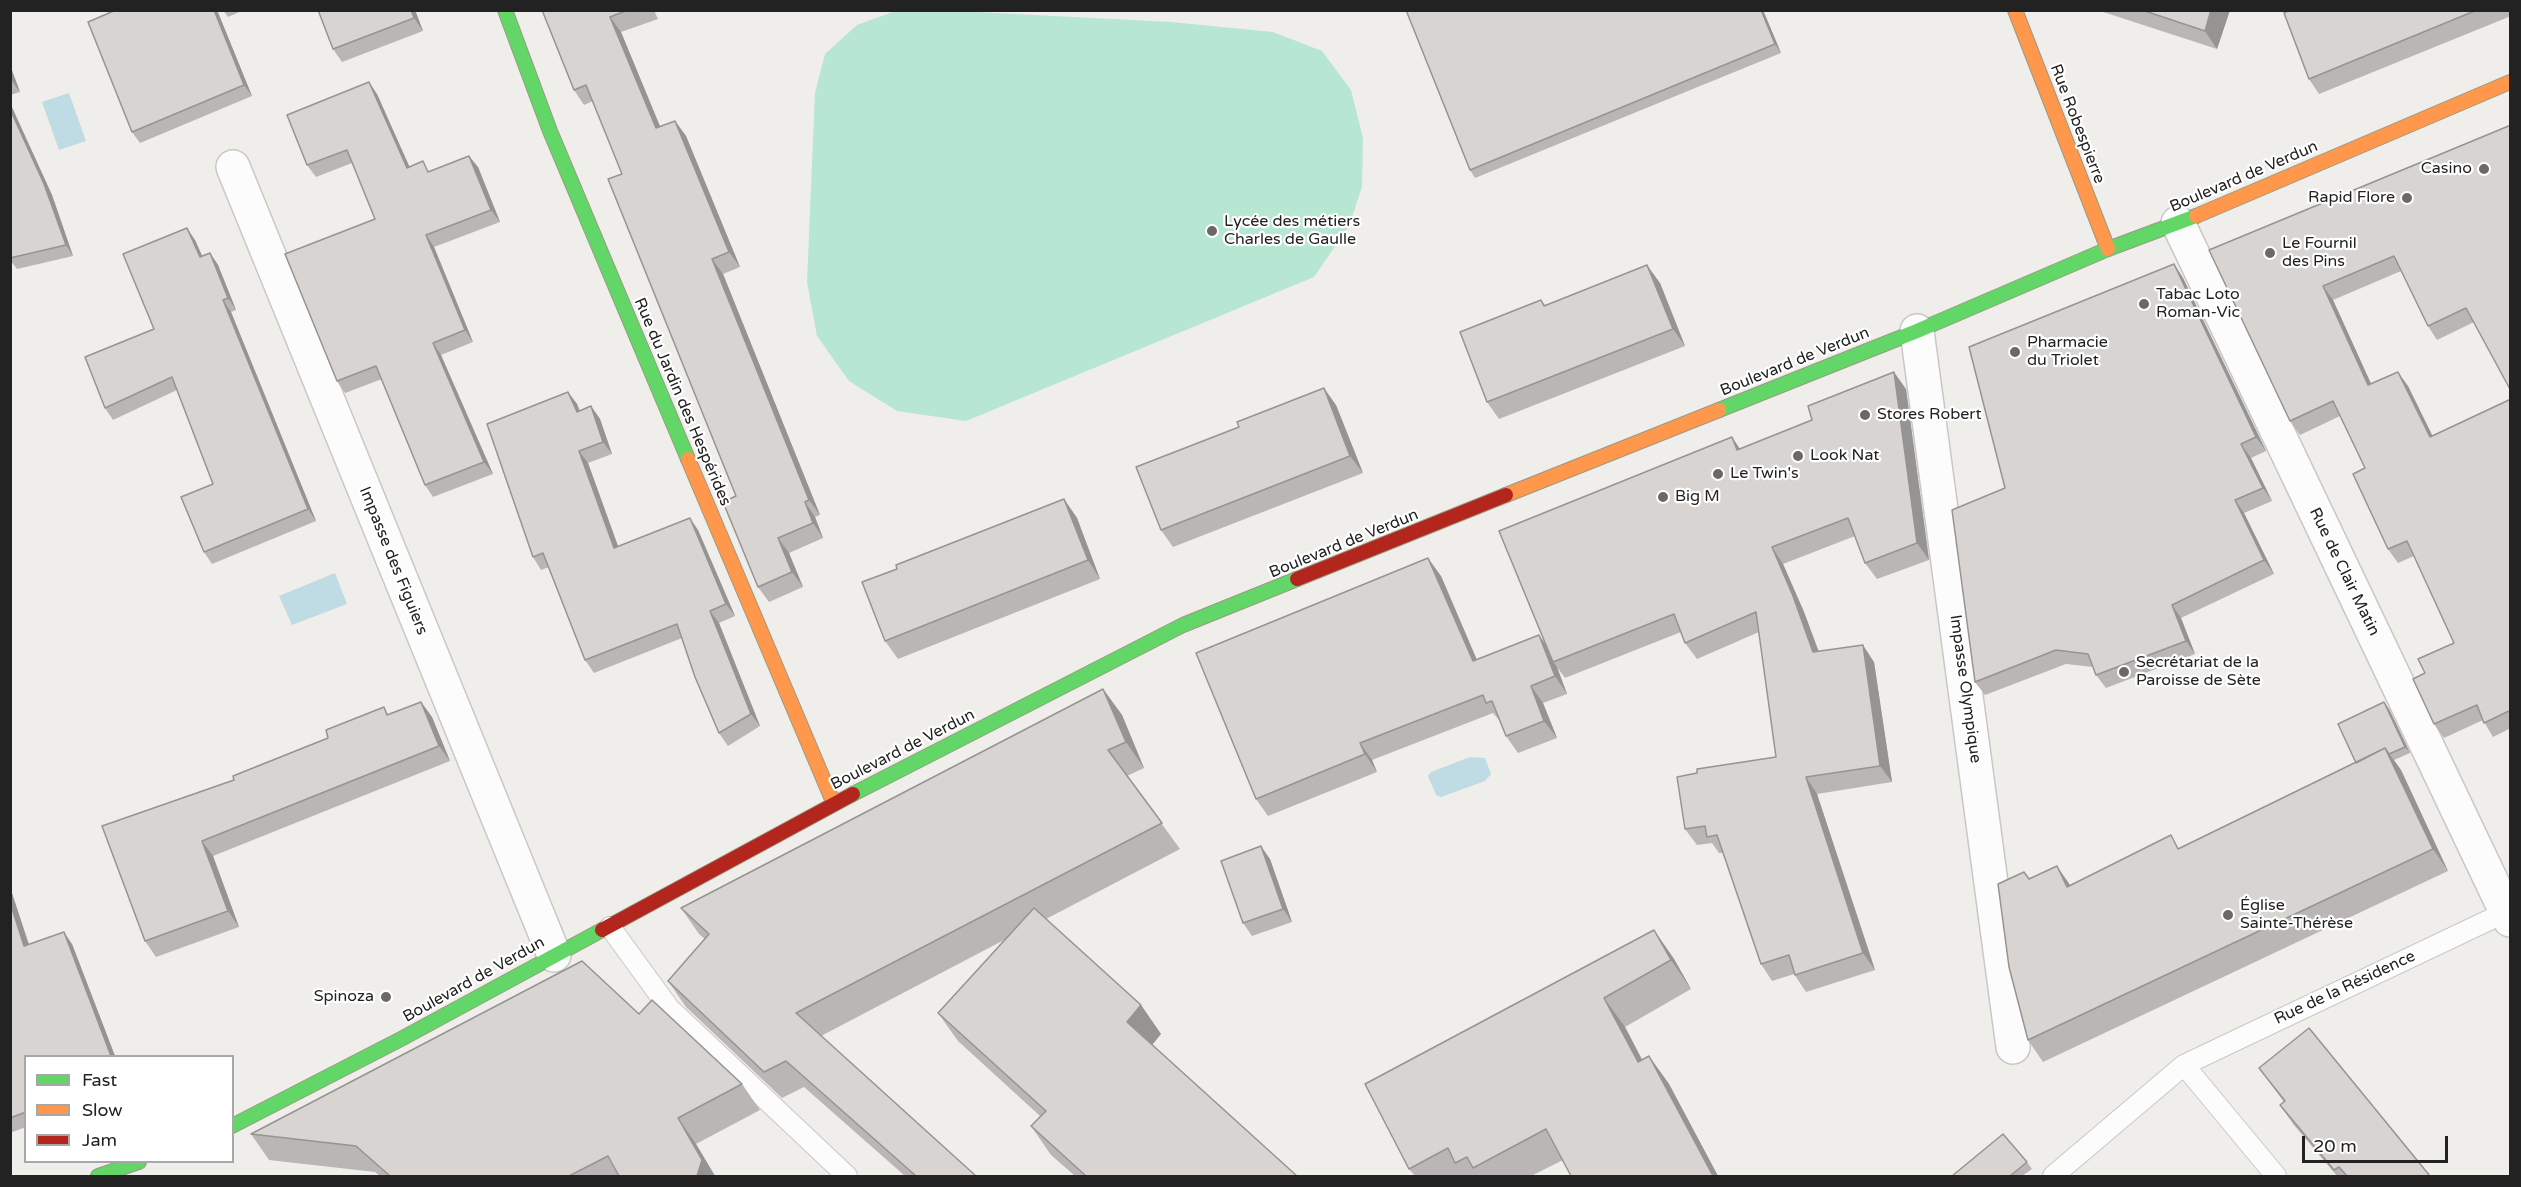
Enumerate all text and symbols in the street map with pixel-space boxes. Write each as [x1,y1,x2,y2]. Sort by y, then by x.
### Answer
street label: Rue Robespierre [2045,62,2109,186]
street label: Boulevard de Verdun [2167,137,2321,217]
place label: Casino [2421,159,2472,179]
marker: Casino [2477,162,2491,176]
place label: Rapid Flore [2308,188,2395,208]
marker: Rapid Flore [2400,191,2414,205]
place label: Lycée des métiers Charles de Gaulle [1224,212,1360,250]
marker: Lycée des métiers Charles de Gaulle [1205,224,1219,238]
place label: Le Fournil des Pins [2282,234,2357,272]
marker: Le Fournil des Pins [2263,246,2277,260]
place label: Tabac Loto Roman-Vic [2156,285,2240,323]
street label: Rue du Jardin des Hespérides [629,295,735,509]
marker: Tabac Loto Roman-Vic [2137,297,2151,311]
street label: Boulevard de Verdun [1718,323,1872,401]
place label: Pharmacie du Triolet [2027,333,2108,371]
marker: Pharmacie du Triolet [2008,345,2022,359]
place label: Stores Robert [1877,405,1982,425]
marker: Stores Robert [1858,408,1872,422]
place label: Look Nat [1810,446,1879,466]
marker: Look Nat [1791,449,1805,463]
place label: Le Twin's [1730,464,1799,484]
marker: Le Twin's [1711,467,1725,481]
street label: Impasse des Figuiers [355,484,431,638]
place label: Big M [1675,487,1720,507]
marker: Big M [1656,490,1670,504]
street label: Boulevard de Verdun [1267,505,1421,583]
street label: Rue de Clair Matin [2305,505,2383,639]
street label: Impasse Olympique [1945,613,1985,765]
place label: Secrétariat de la Paroisse de Sète [2136,653,2261,691]
marker: Secrétariat de la Paroisse de Sète [2117,665,2131,679]
street label: Boulevard de Verdun [828,705,978,795]
place label: Église Sainte-Thérèse [2240,896,2353,934]
marker: Église Sainte-Thérèse [2221,908,2235,922]
street label: Boulevard de Verdun [400,933,548,1027]
street label: Rue de la Résidence [2271,947,2419,1029]
place label: Spinoza [314,987,374,1007]
marker: Spinoza [379,990,393,1004]
legend [24,1055,234,1163]
text: Fast [82,1069,117,1091]
text: Slow [82,1099,123,1121]
scale bar [2305,1124,2450,1162]
text: Jam [82,1129,117,1151]
text: 20 m [2313,1135,2357,1157]

